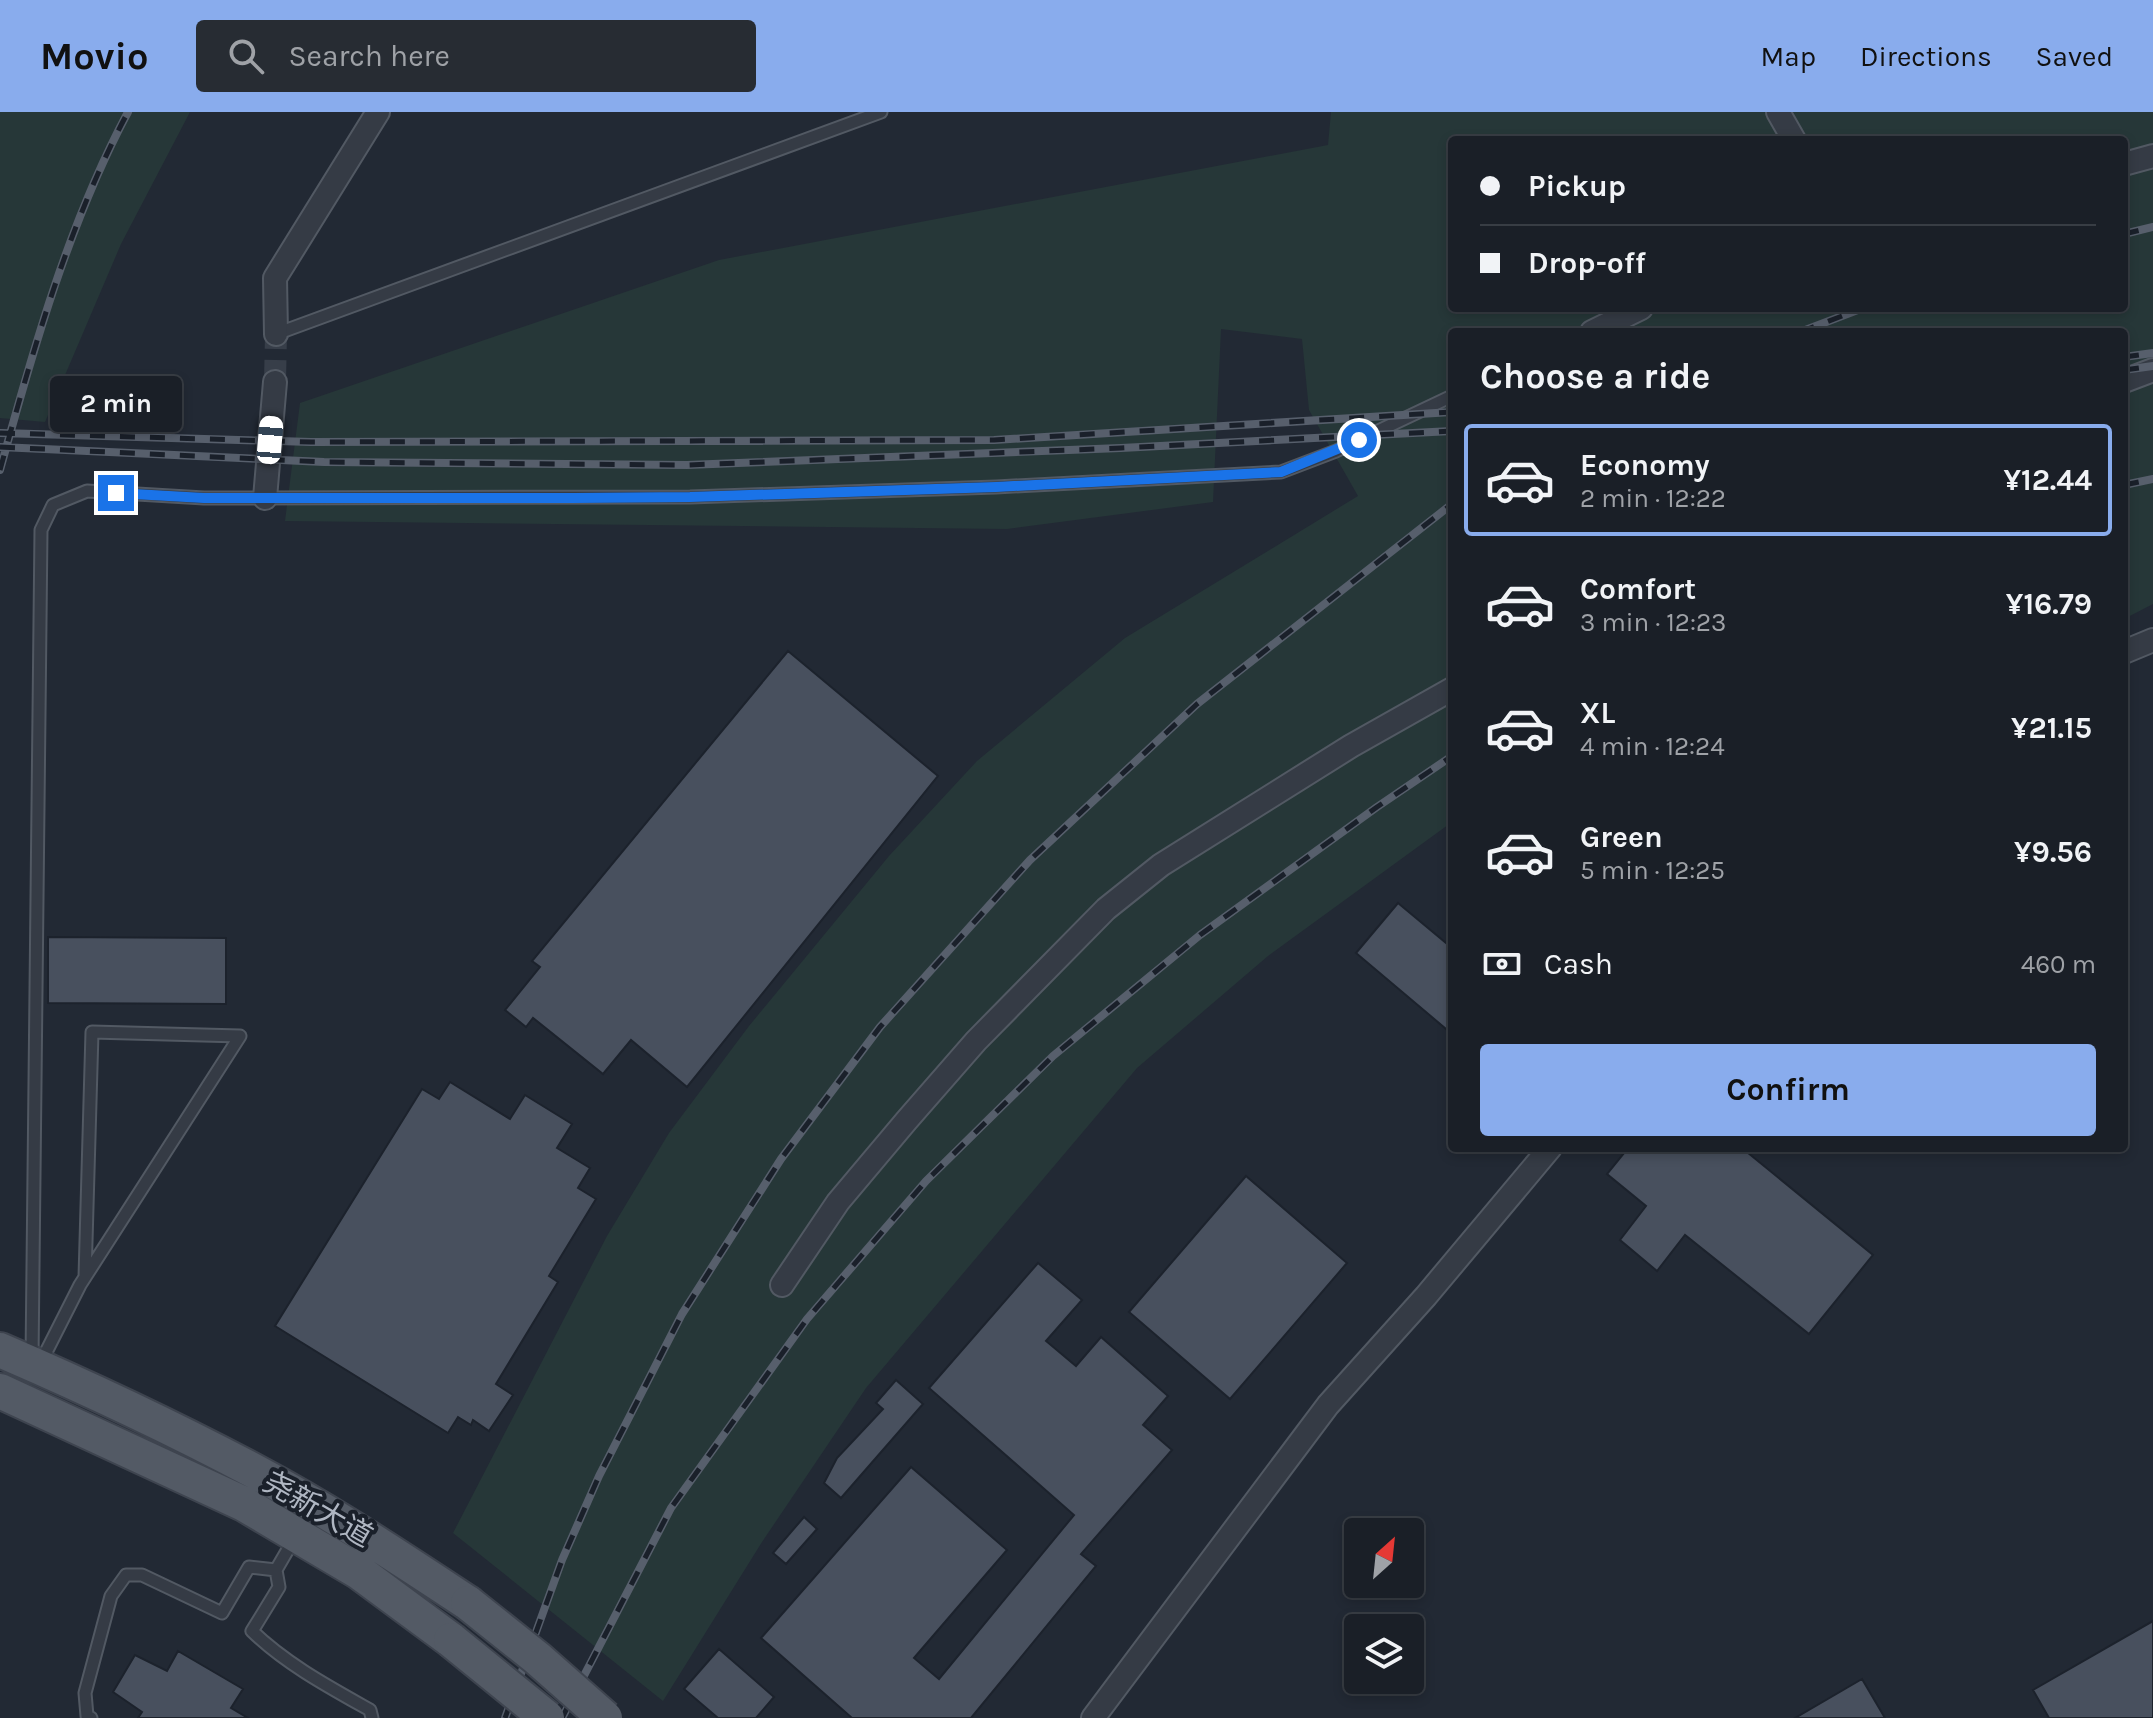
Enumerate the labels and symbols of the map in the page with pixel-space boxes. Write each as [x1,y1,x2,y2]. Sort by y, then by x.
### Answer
callout: 2 min [50,377,182,433]
car [256,415,284,465]
route start [1341,422,1377,458]
route end [98,475,134,511]
street label: 尧新大道 [257,1463,379,1555]
north arrow [1344,1518,1424,1598]

